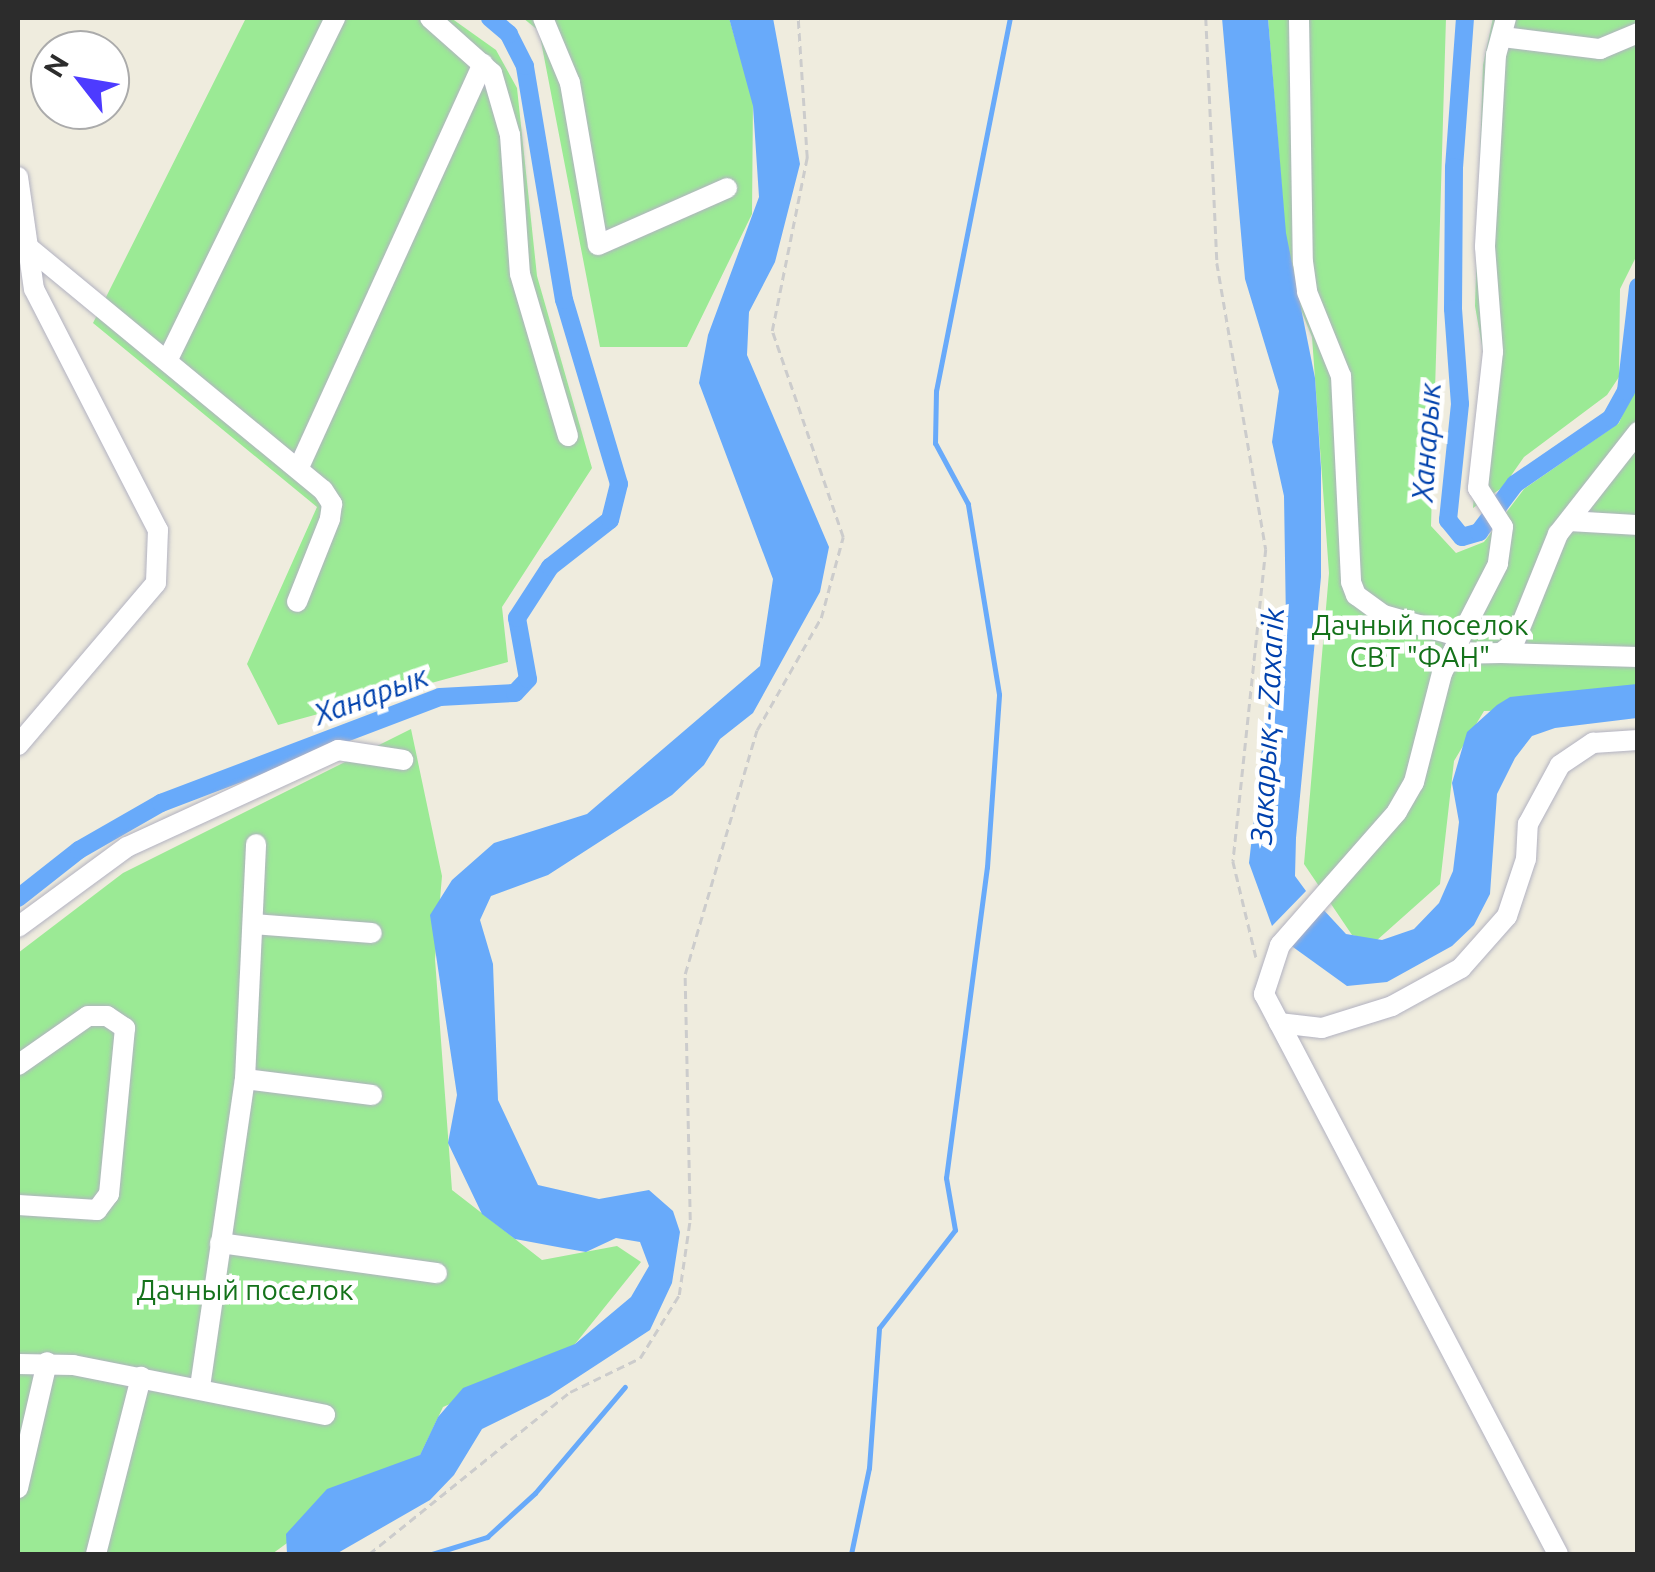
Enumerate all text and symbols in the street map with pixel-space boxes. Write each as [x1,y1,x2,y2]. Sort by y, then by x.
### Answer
north arrow [30,30,130,130]
text: N [37,48,74,82]
water label: Ханарык [1404,381,1448,503]
water label: Закарық - Zaxarik [1243,607,1291,845]
park label: Дачный поселок СВТ "ФАН" [1312,608,1528,674]
water label: Ханарык [309,658,433,732]
park label: Дачный поселок [137,1273,353,1307]

